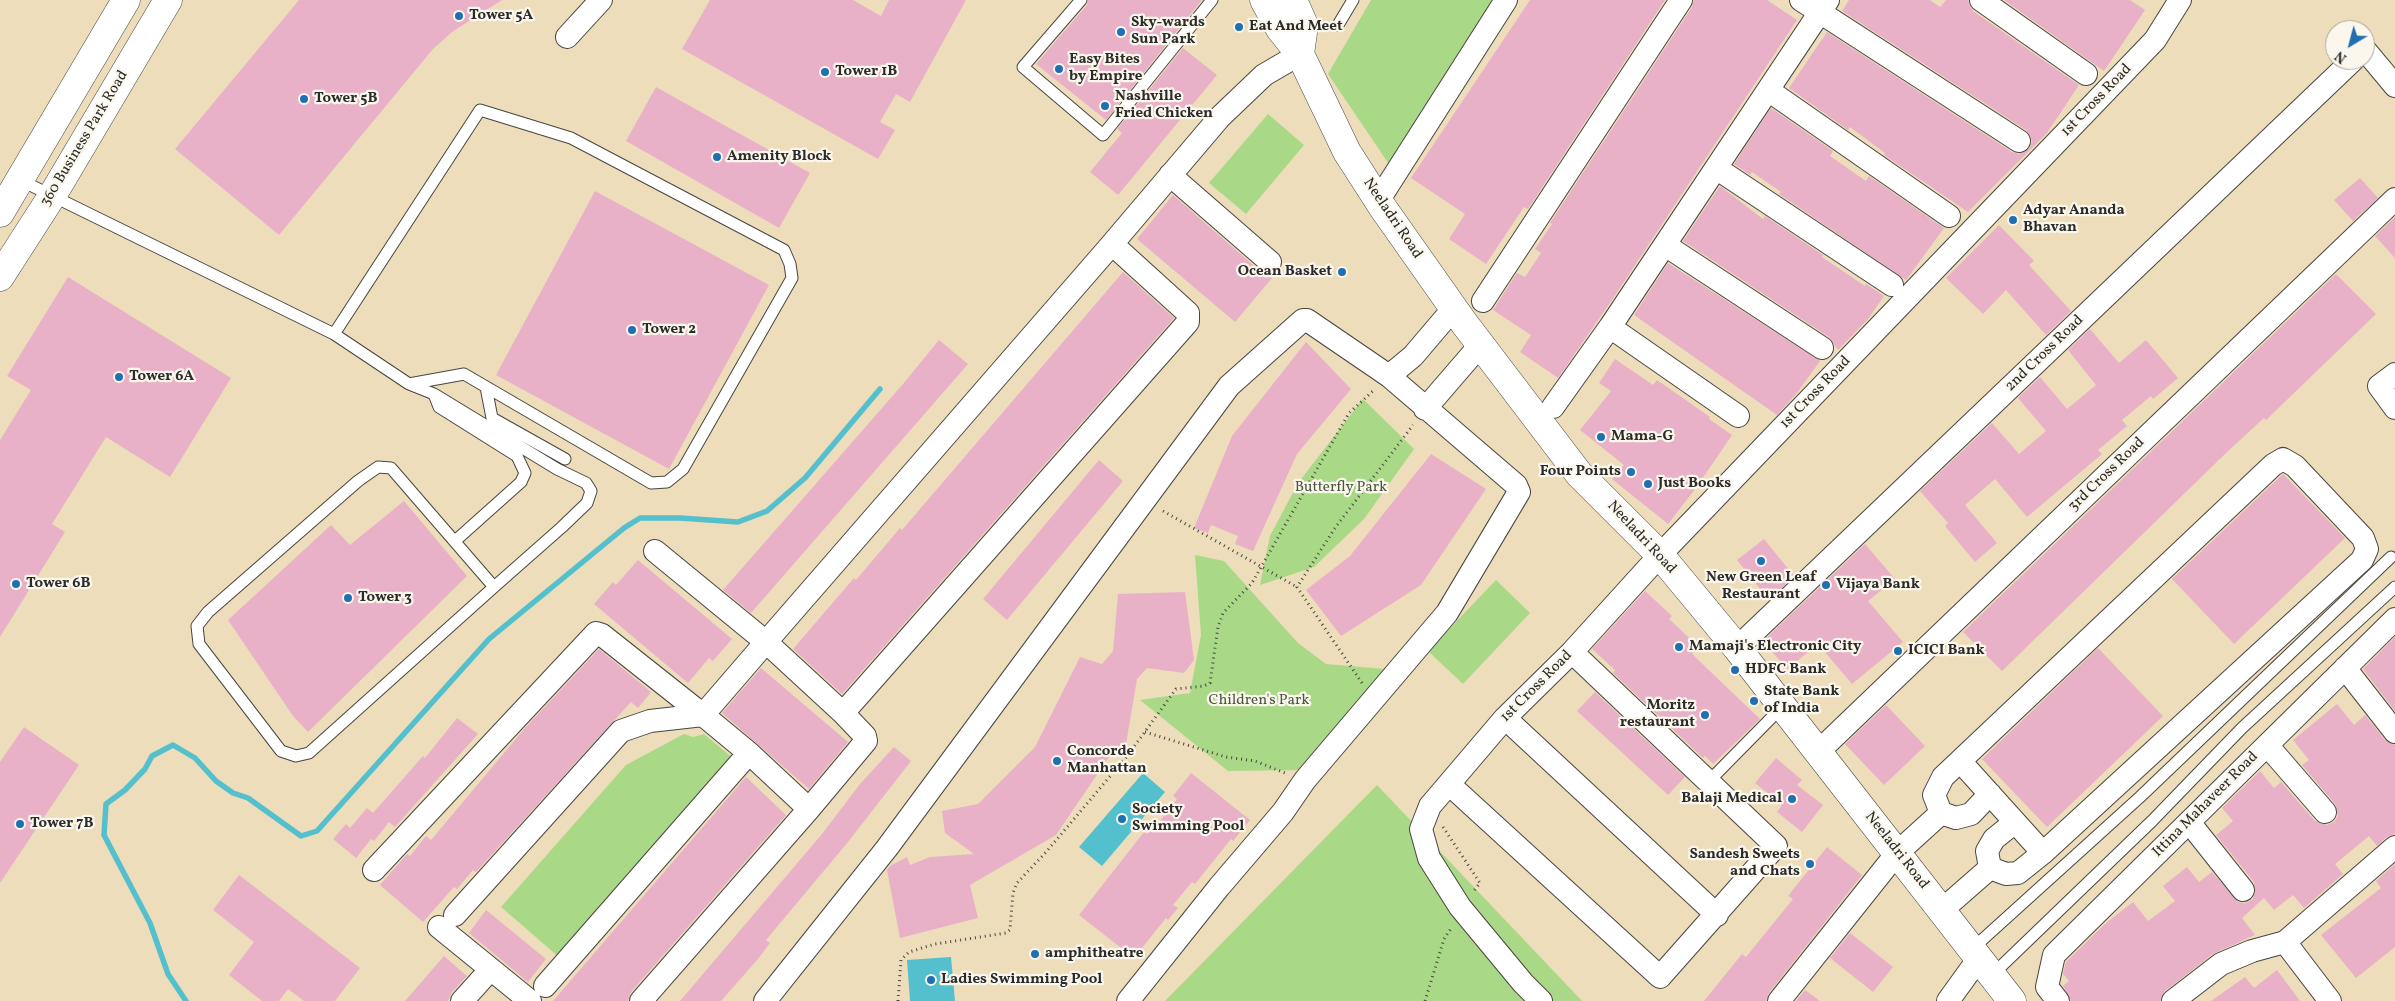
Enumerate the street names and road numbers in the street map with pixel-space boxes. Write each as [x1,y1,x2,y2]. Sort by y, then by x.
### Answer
street label: 1st Cross Road [2058,61,2136,141]
street label: 360 Business Park Road [37,68,133,210]
street label: Neeladri Road [1358,175,1426,263]
street label: 2nd Cross Road [2002,312,2088,396]
street label: 1st Cross Road [1777,353,1855,433]
street label: 3rd Cross Road [2065,434,2149,516]
street label: Neeladri Road [1603,498,1679,578]
street label: 1st Cross Road [1497,647,1577,727]
street label: Ittina Mahaveer Road [2149,748,2263,862]
street label: Neeladri Road [1860,809,1932,893]

